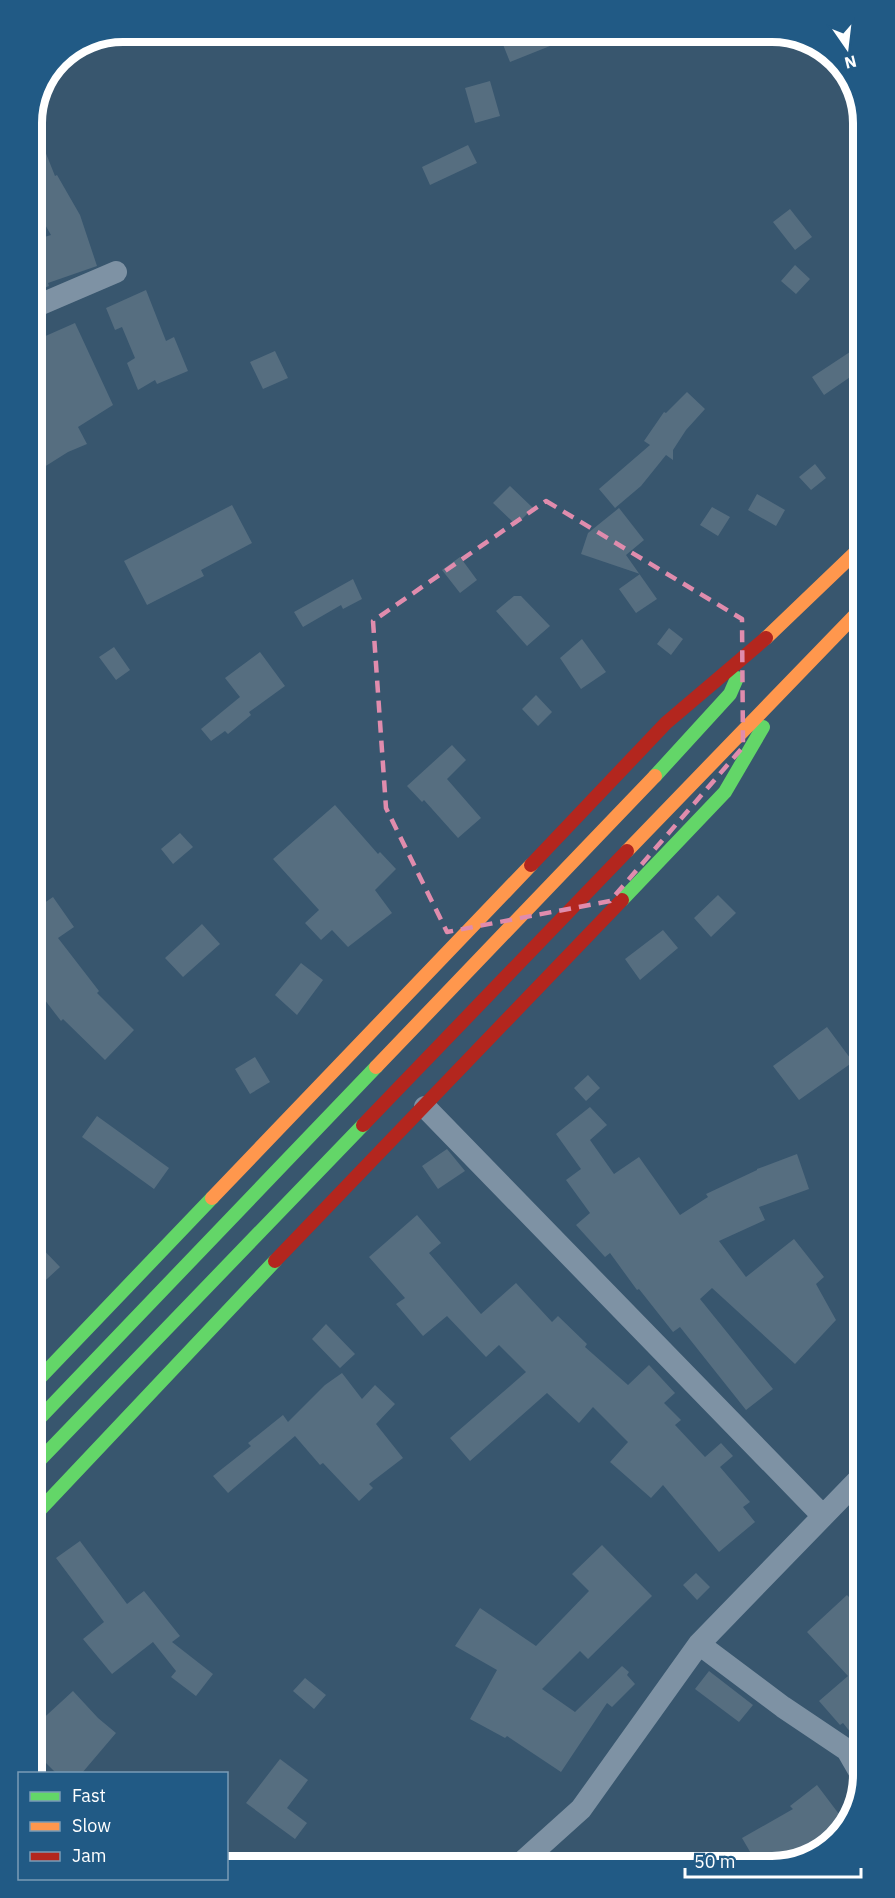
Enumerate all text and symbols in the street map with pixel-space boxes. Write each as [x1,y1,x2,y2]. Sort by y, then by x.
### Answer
north arrow [817,18,877,78]
text: N [843,51,859,74]
legend [18,1772,228,1880]
text: Fast [72,1784,106,1807]
text: Slow [72,1814,111,1837]
scale bar [685,1841,860,1879]
text: Jam [72,1844,107,1867]
text: 50 m [694,1850,736,1873]

